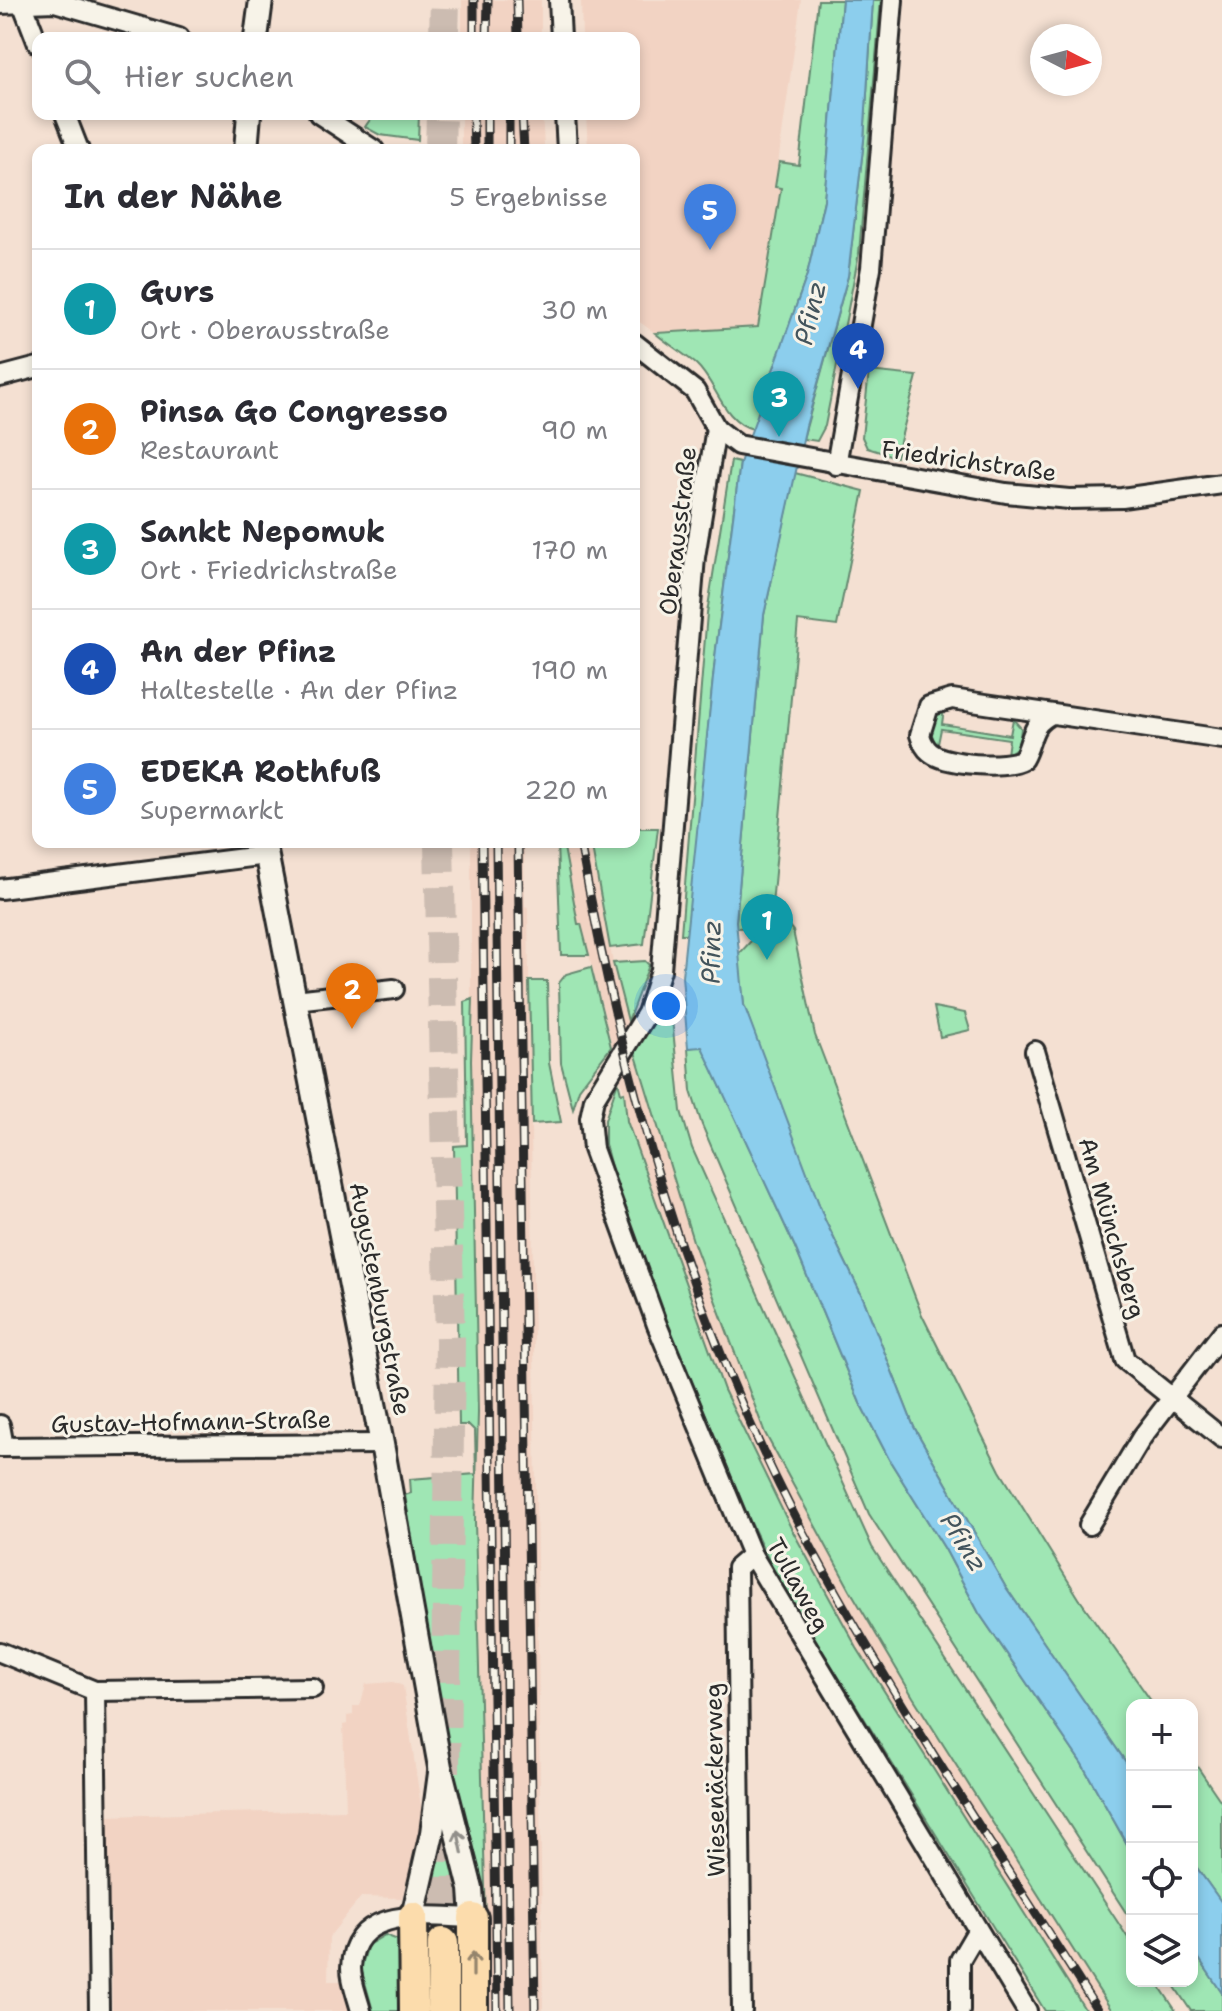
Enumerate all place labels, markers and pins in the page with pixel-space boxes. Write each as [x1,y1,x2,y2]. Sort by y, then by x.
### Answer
pin: 5 [684,184,736,250]
pin: 4 [832,323,884,389]
pin: 3 [753,371,805,437]
pin: 1 [741,894,793,960]
pin: 2 [326,963,378,1029]

